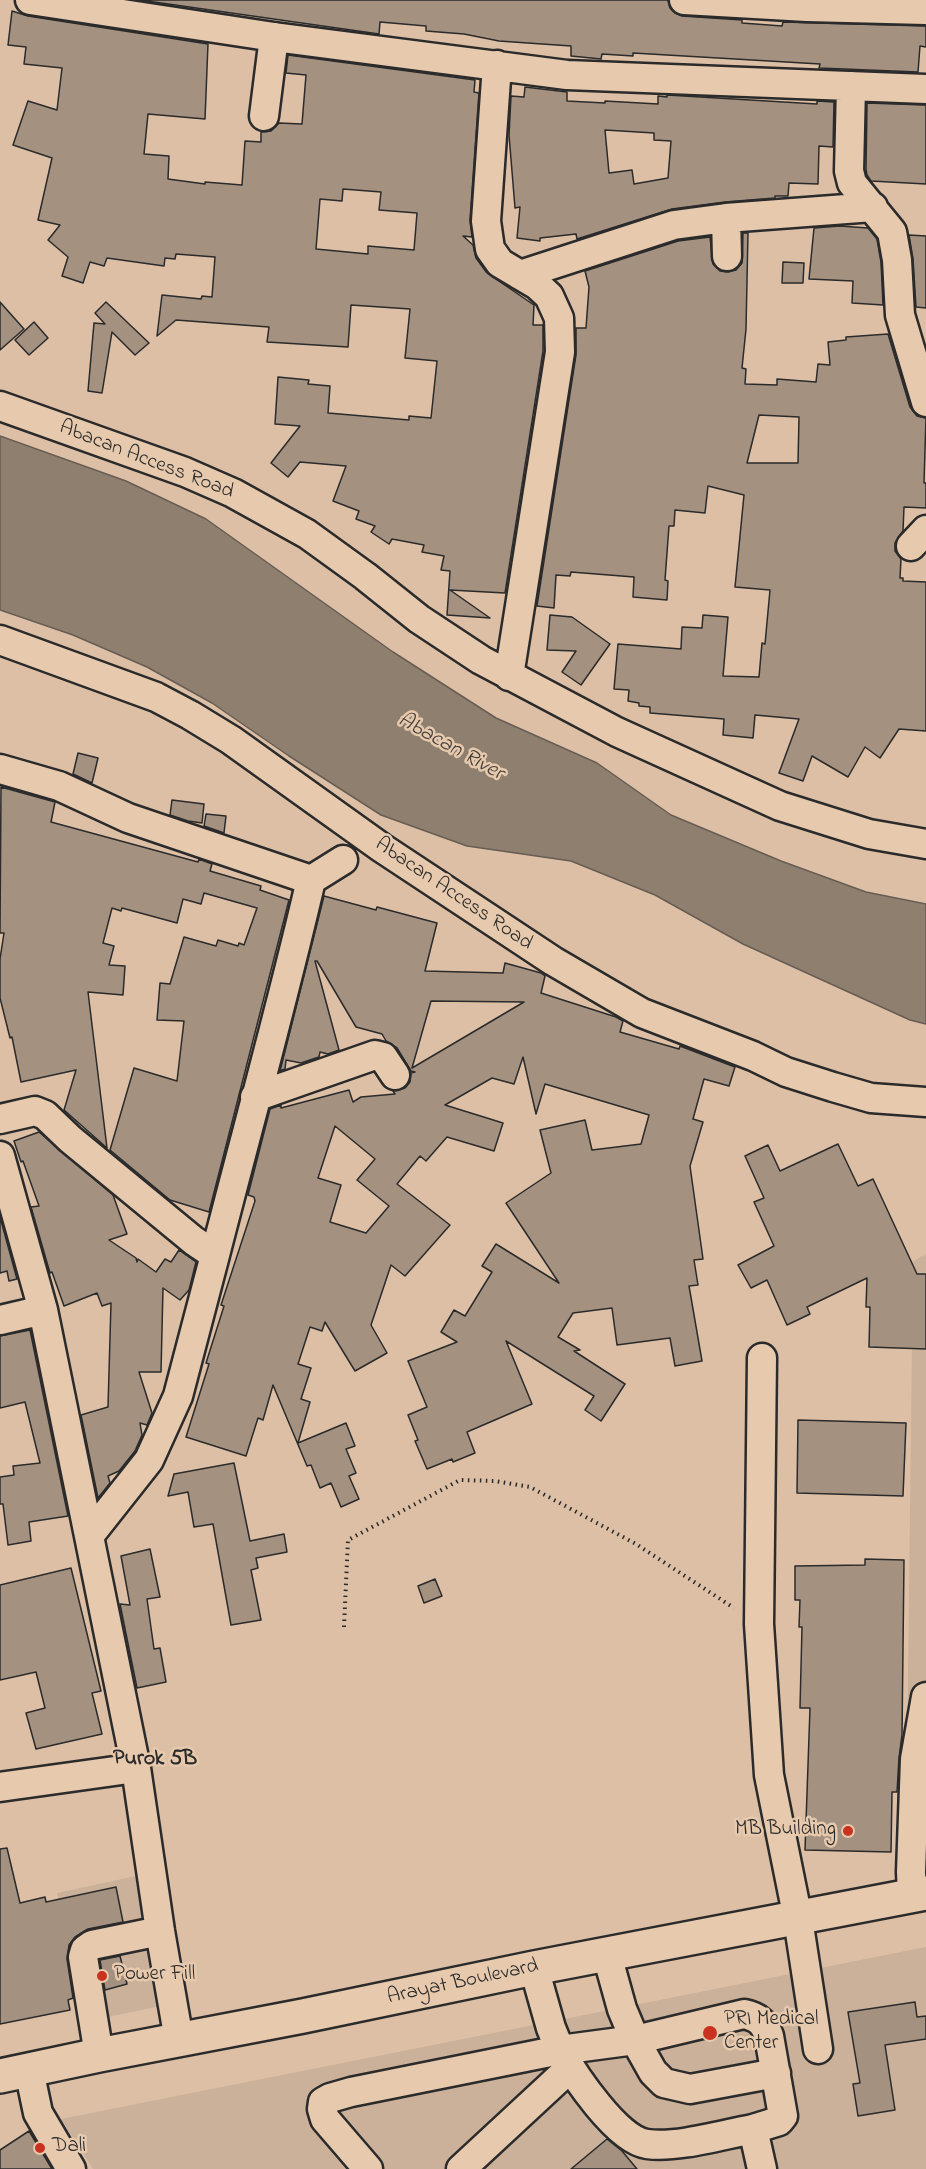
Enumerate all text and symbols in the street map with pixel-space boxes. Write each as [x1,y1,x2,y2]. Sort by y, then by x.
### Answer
street label: Abacan Access Road [55,416,237,506]
water label: Abacan River [392,708,508,788]
street label: Abacan Access Road [369,833,537,957]
district label: Purok 5B [113,1747,197,1773]
place label: MB Building [735,1818,836,1844]
marker: MB Building [841,1824,855,1838]
street label: Arayat Boulevard [385,1955,541,2011]
place label: Power Fill [114,1963,195,1989]
marker: Power Fill [95,1969,109,1983]
place label: PRI Medical Center [724,2008,819,2058]
marker: PRI Medical Center [701,2024,719,2042]
place label: Dali [52,2135,86,2161]
marker: Dali [33,2141,47,2155]

